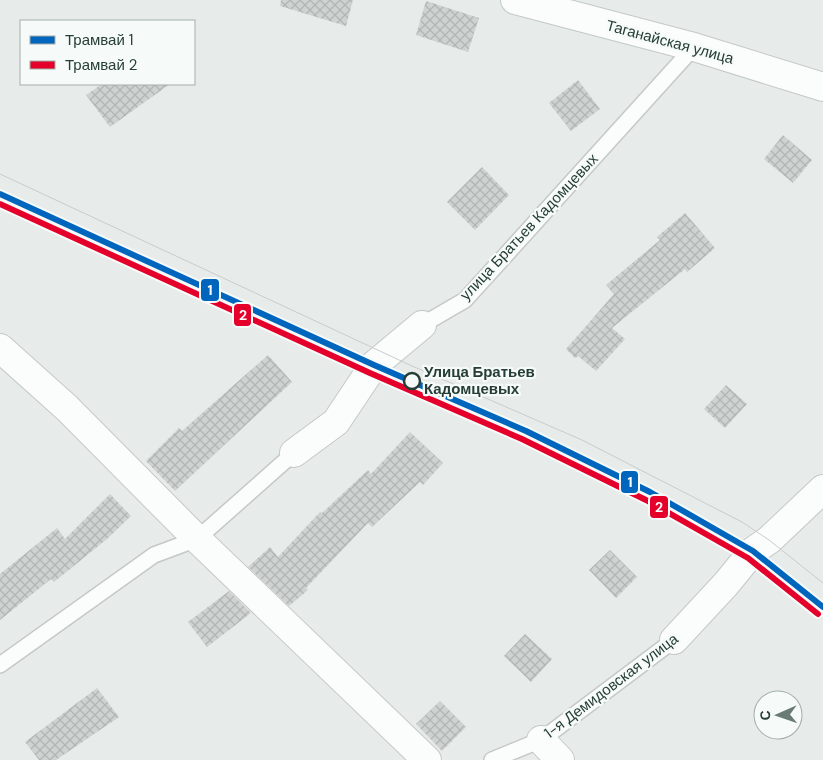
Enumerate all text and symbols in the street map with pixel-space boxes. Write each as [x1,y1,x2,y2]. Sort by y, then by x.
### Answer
street label: Таганайская улица [604,15,737,69]
legend [20,20,195,85]
text: Трамвай 1 [65,30,134,50]
text: Трамвай 2 [65,55,137,75]
street label: улица Братьев Кадомцевых [456,149,603,305]
line badge: 1 [200,278,220,302]
text: 1 [207,281,213,299]
line badge: 2 [233,303,252,327]
text: 2 [239,306,247,324]
place label: Улица Братьев Кадомцевых [424,362,535,399]
marker: Улица Братьев Кадомцевых [403,372,421,390]
line badge: 1 [620,470,639,494]
text: 1 [627,473,633,491]
line badge: 2 [649,495,669,519]
text: 2 [655,498,663,516]
street label: 1-я Демидовская улица [540,629,683,743]
north arrow [753,690,803,740]
text: С [756,710,774,721]

